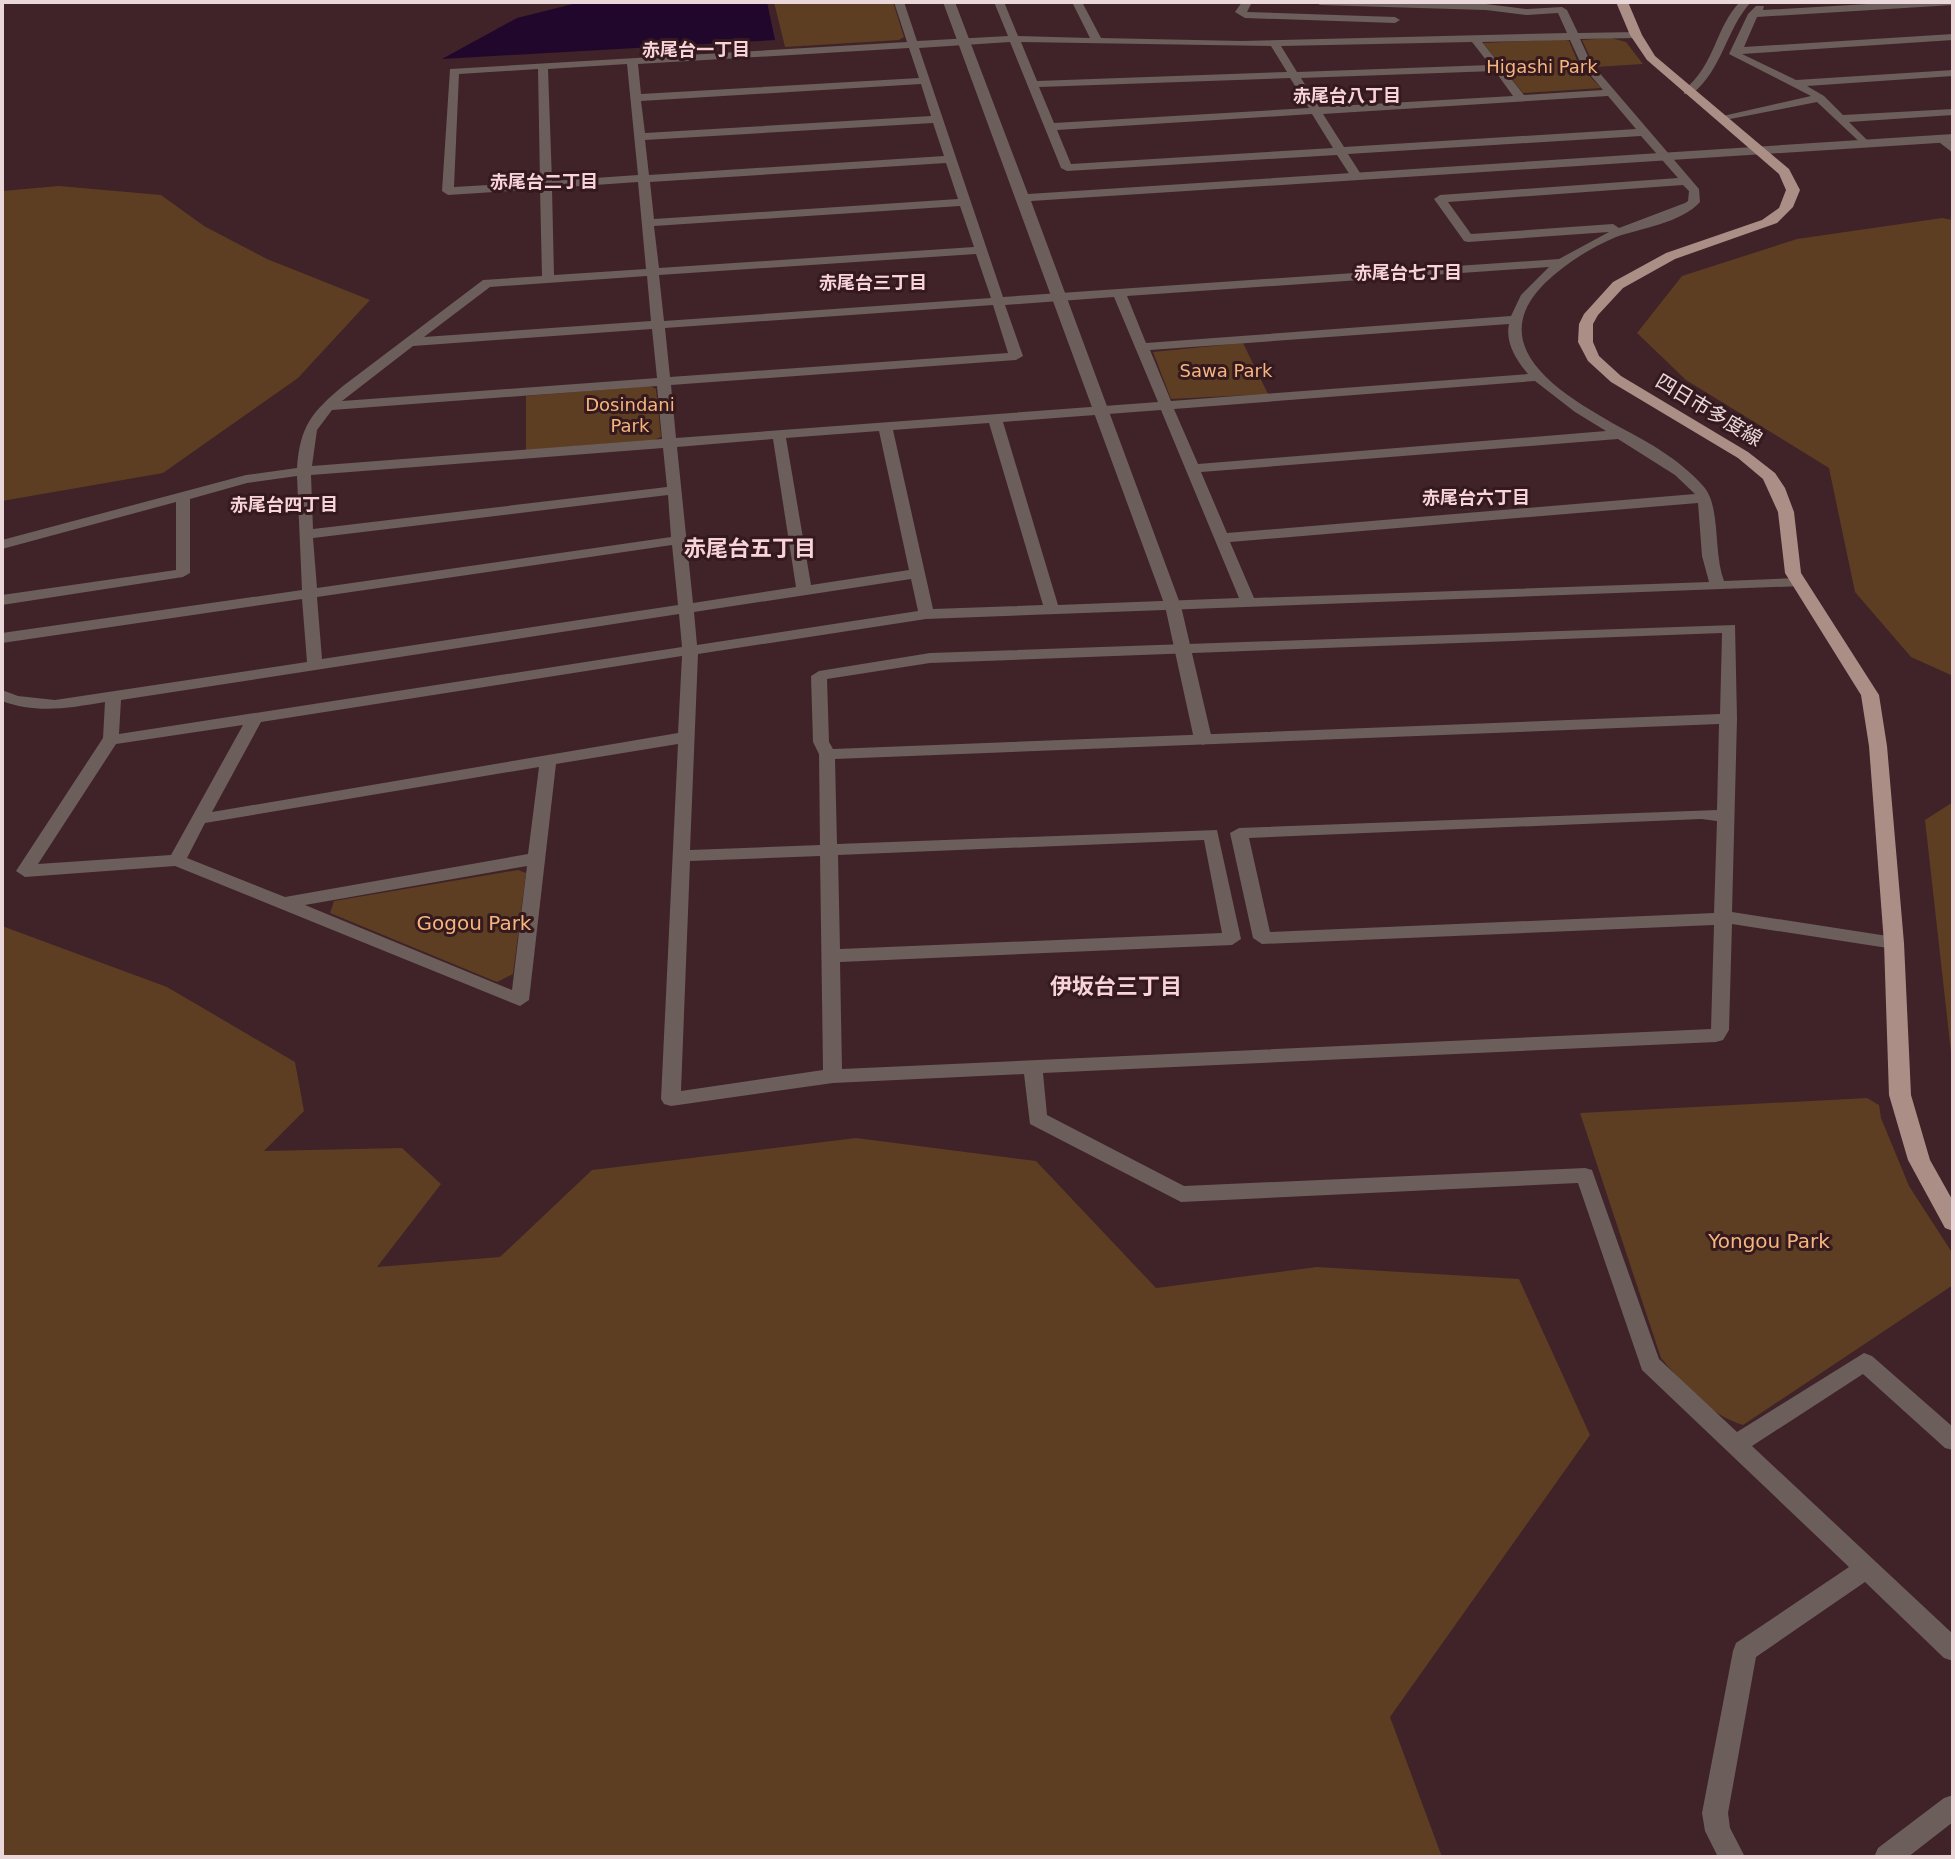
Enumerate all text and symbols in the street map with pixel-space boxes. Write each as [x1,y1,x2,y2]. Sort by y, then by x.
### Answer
district label: 赤尾台一丁目 [642,39,750,60]
park label: Higashi Park [1486,56,1598,77]
district label: 赤尾台八丁目 [1293,85,1401,106]
district label: 赤尾台二丁目 [490,171,598,192]
district label: 赤尾台七丁目 [1354,262,1462,283]
district label: 赤尾台三丁目 [819,272,927,293]
park label: Sawa Park [1180,360,1273,381]
street label: 四日市多度線 [1651,369,1767,451]
park label: Dosindani Park [585,394,675,436]
district label: 赤尾台六丁目 [1422,487,1530,508]
district label: 赤尾台四丁目 [230,494,338,515]
district label: 赤尾台五丁目 [684,536,816,561]
park label: Gogou Park [417,911,532,935]
district label: 伊坂台三丁目 [1050,974,1182,999]
park label: Yongou Park [1707,1229,1830,1253]

